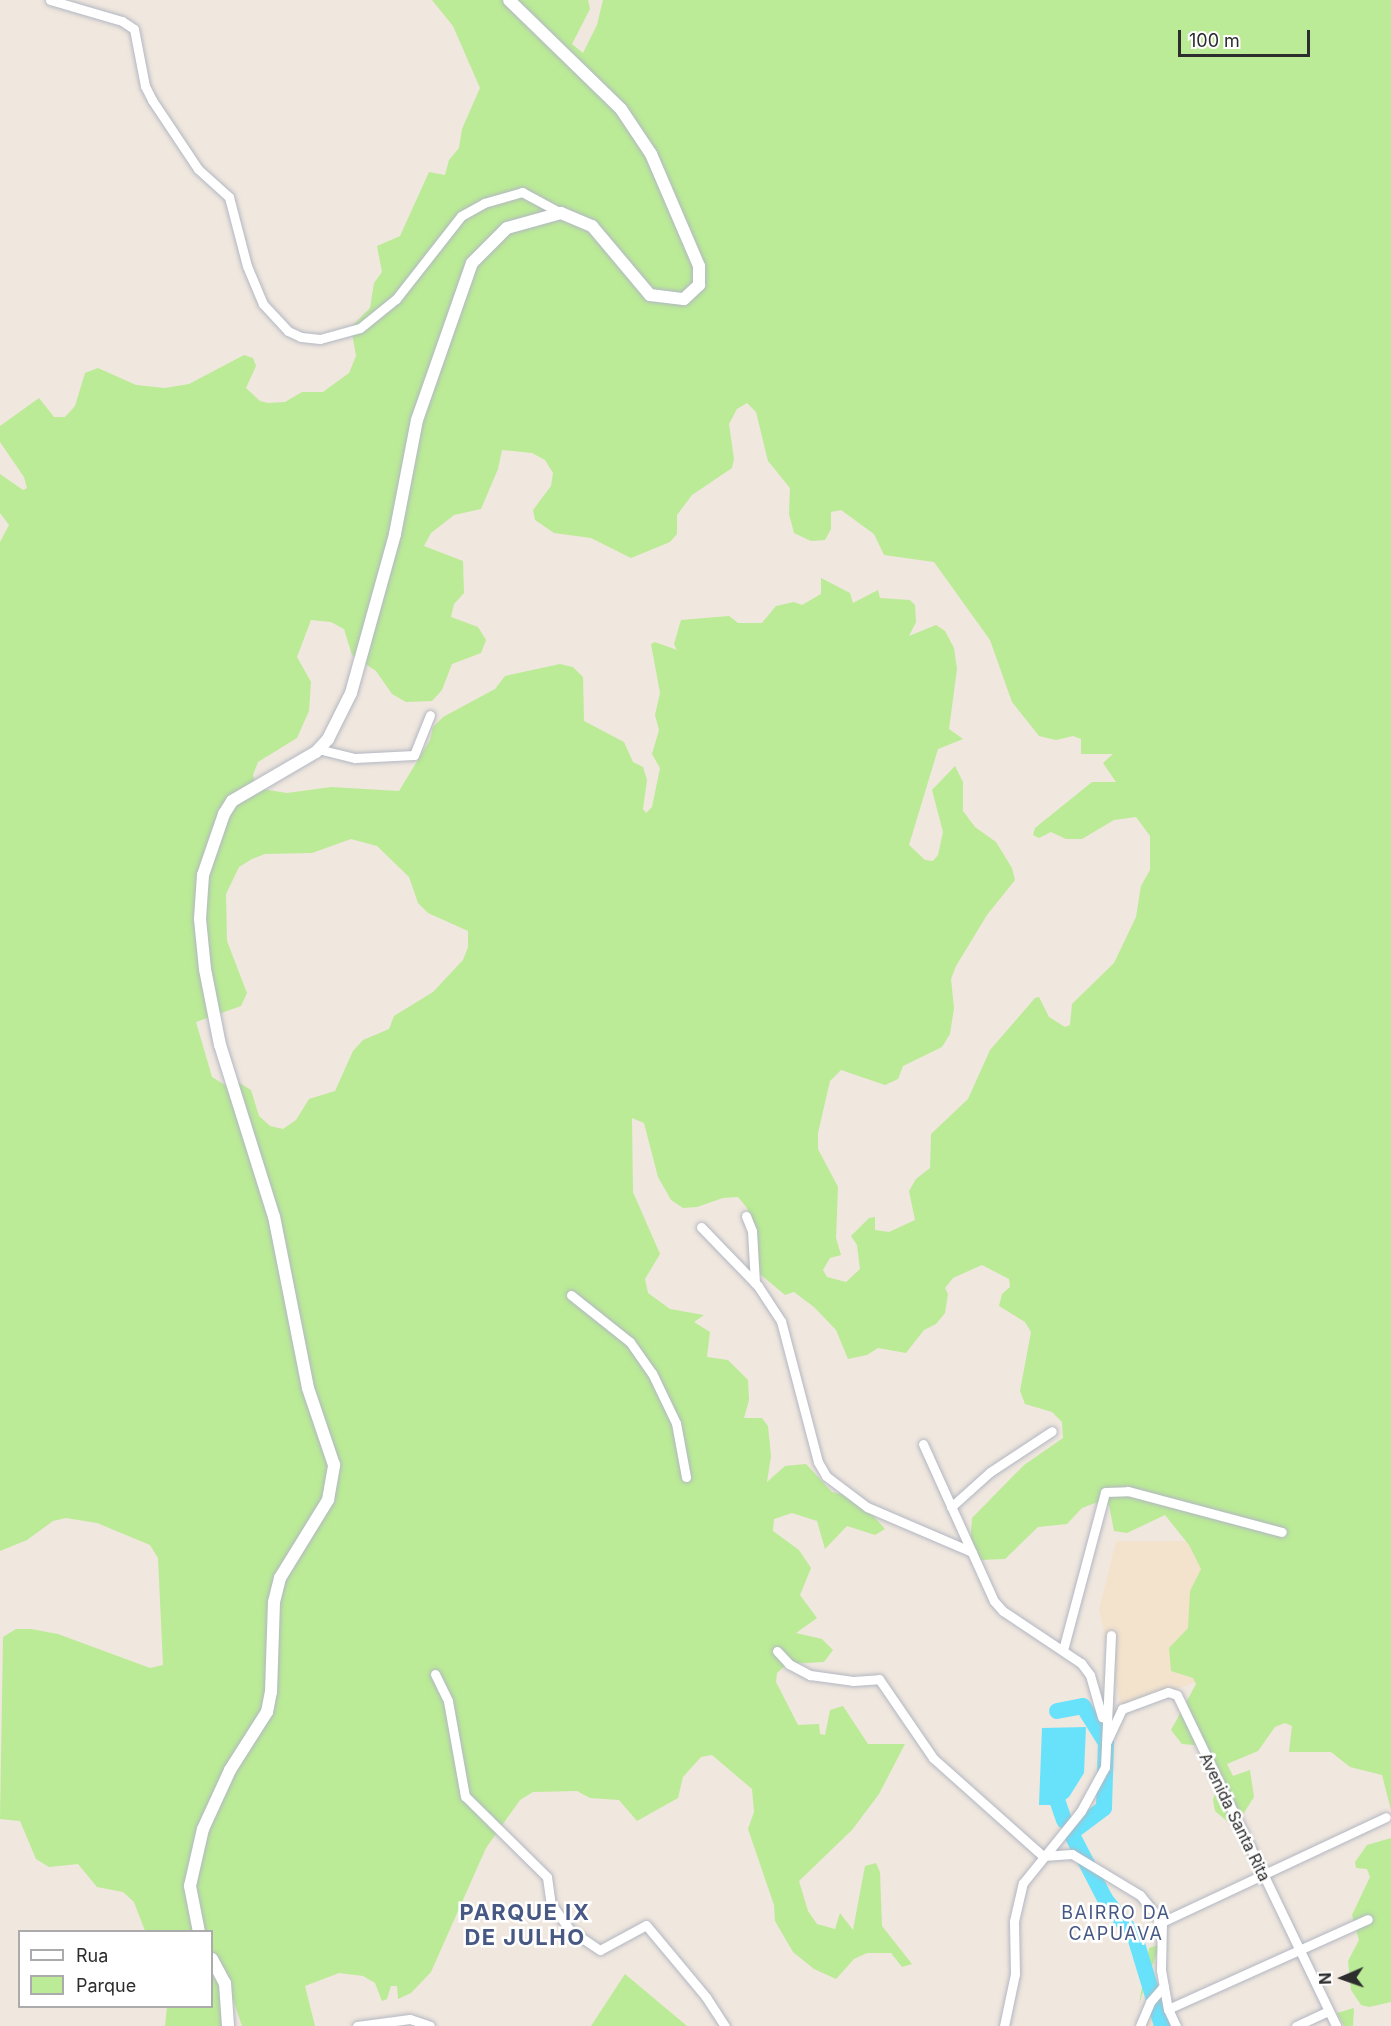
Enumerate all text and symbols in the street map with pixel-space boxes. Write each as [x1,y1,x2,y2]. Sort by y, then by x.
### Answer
scale bar [1181,18,1313,56]
text: 100 m [1189,30,1240,51]
street label: Avenida Santa Rita [1196,1750,1274,1884]
district label: PARQUE IX DE JULHO [460,1899,590,1951]
district label: BAIRRO DA CAPUAVA [1061,1903,1171,1946]
legend [18,1930,213,2008]
text: Rua [76,1945,108,1966]
north arrow [1313,1948,1373,2008]
text: N [1315,1972,1335,1985]
text: Parque [76,1975,136,1996]

